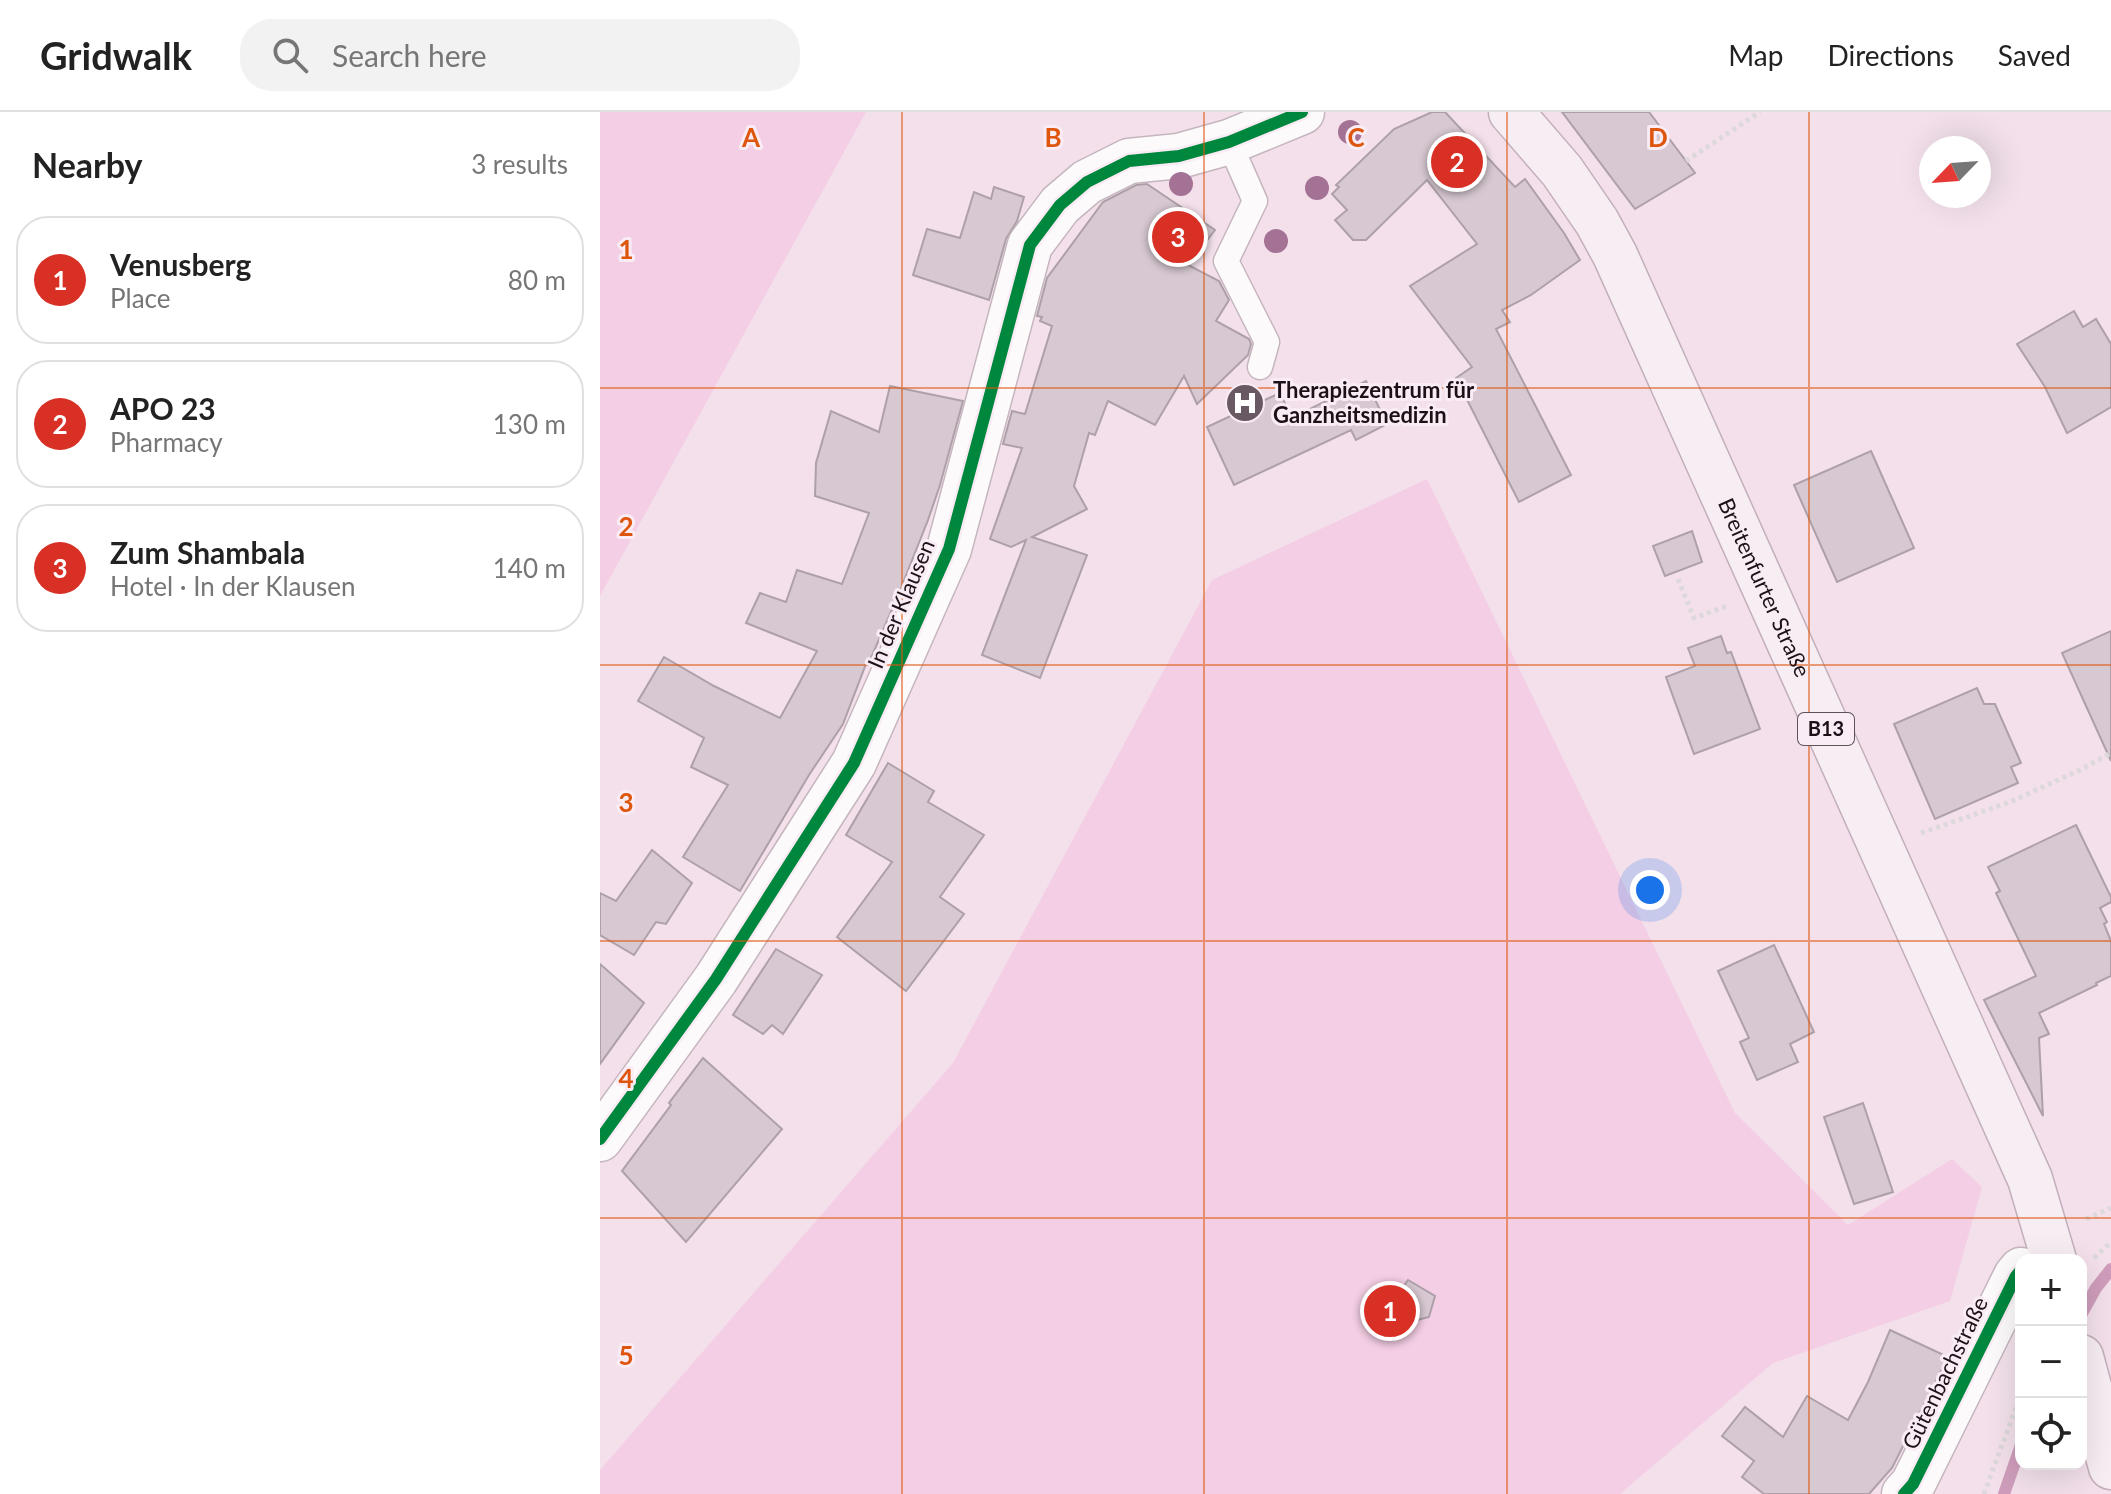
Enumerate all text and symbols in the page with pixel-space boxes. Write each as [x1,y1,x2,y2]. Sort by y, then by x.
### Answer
search box [240,19,800,91]
text: Gridwalk [40,32,192,78]
icon: search [268,33,312,77]
text: Search here [332,37,487,73]
text: Map [1728,38,1783,72]
text: Directions [1827,38,1954,72]
text: Saved [1998,38,2071,72]
text: A [741,121,761,153]
text: B [1044,121,1062,153]
text: C [1347,121,1365,153]
text: D [1648,121,1668,153]
pin: 2 [1431,132,1483,192]
north arrow [1919,136,1991,208]
text: Nearby [32,144,143,185]
text: 3 results [471,148,568,180]
pin: 3 [1152,207,1204,267]
text: 1 [618,233,634,265]
text: Venusberg [110,246,251,282]
text: 1 [52,264,68,296]
text: 80 m [508,264,566,296]
text: Place [110,282,171,314]
place label: Therapiezentrum für Ganzheitsmedizin [1273,376,1475,428]
hospital icon: Therapiezentrum für Ganzheitsmedizin [1224,382,1266,424]
text: APO 23 [110,390,216,426]
text: 2 [52,408,68,440]
text: 130 m [493,408,566,440]
text: Pharmacy [110,426,223,458]
street label: Breitenfurter Straße [1713,494,1817,681]
text: 2 [618,510,634,542]
text: Zum Shambala [110,534,305,570]
street label: In der Klausen [861,535,940,672]
text: 3 [52,552,68,584]
text: 140 m [493,552,566,584]
text: Hotel · In der Klausen [110,570,356,602]
road number: B13 [1798,713,1854,745]
text: 3 [618,786,634,818]
your location [1630,870,1670,910]
text: 4 [618,1062,634,1094]
map controls [2015,1254,2087,1470]
button: + [2015,1254,2087,1326]
pin: 1 [1364,1281,1416,1341]
street label: Gütenbachstraße [1896,1292,1993,1454]
button: − [2015,1326,2087,1398]
text: 5 [618,1339,634,1371]
button: locate [2015,1398,2087,1470]

